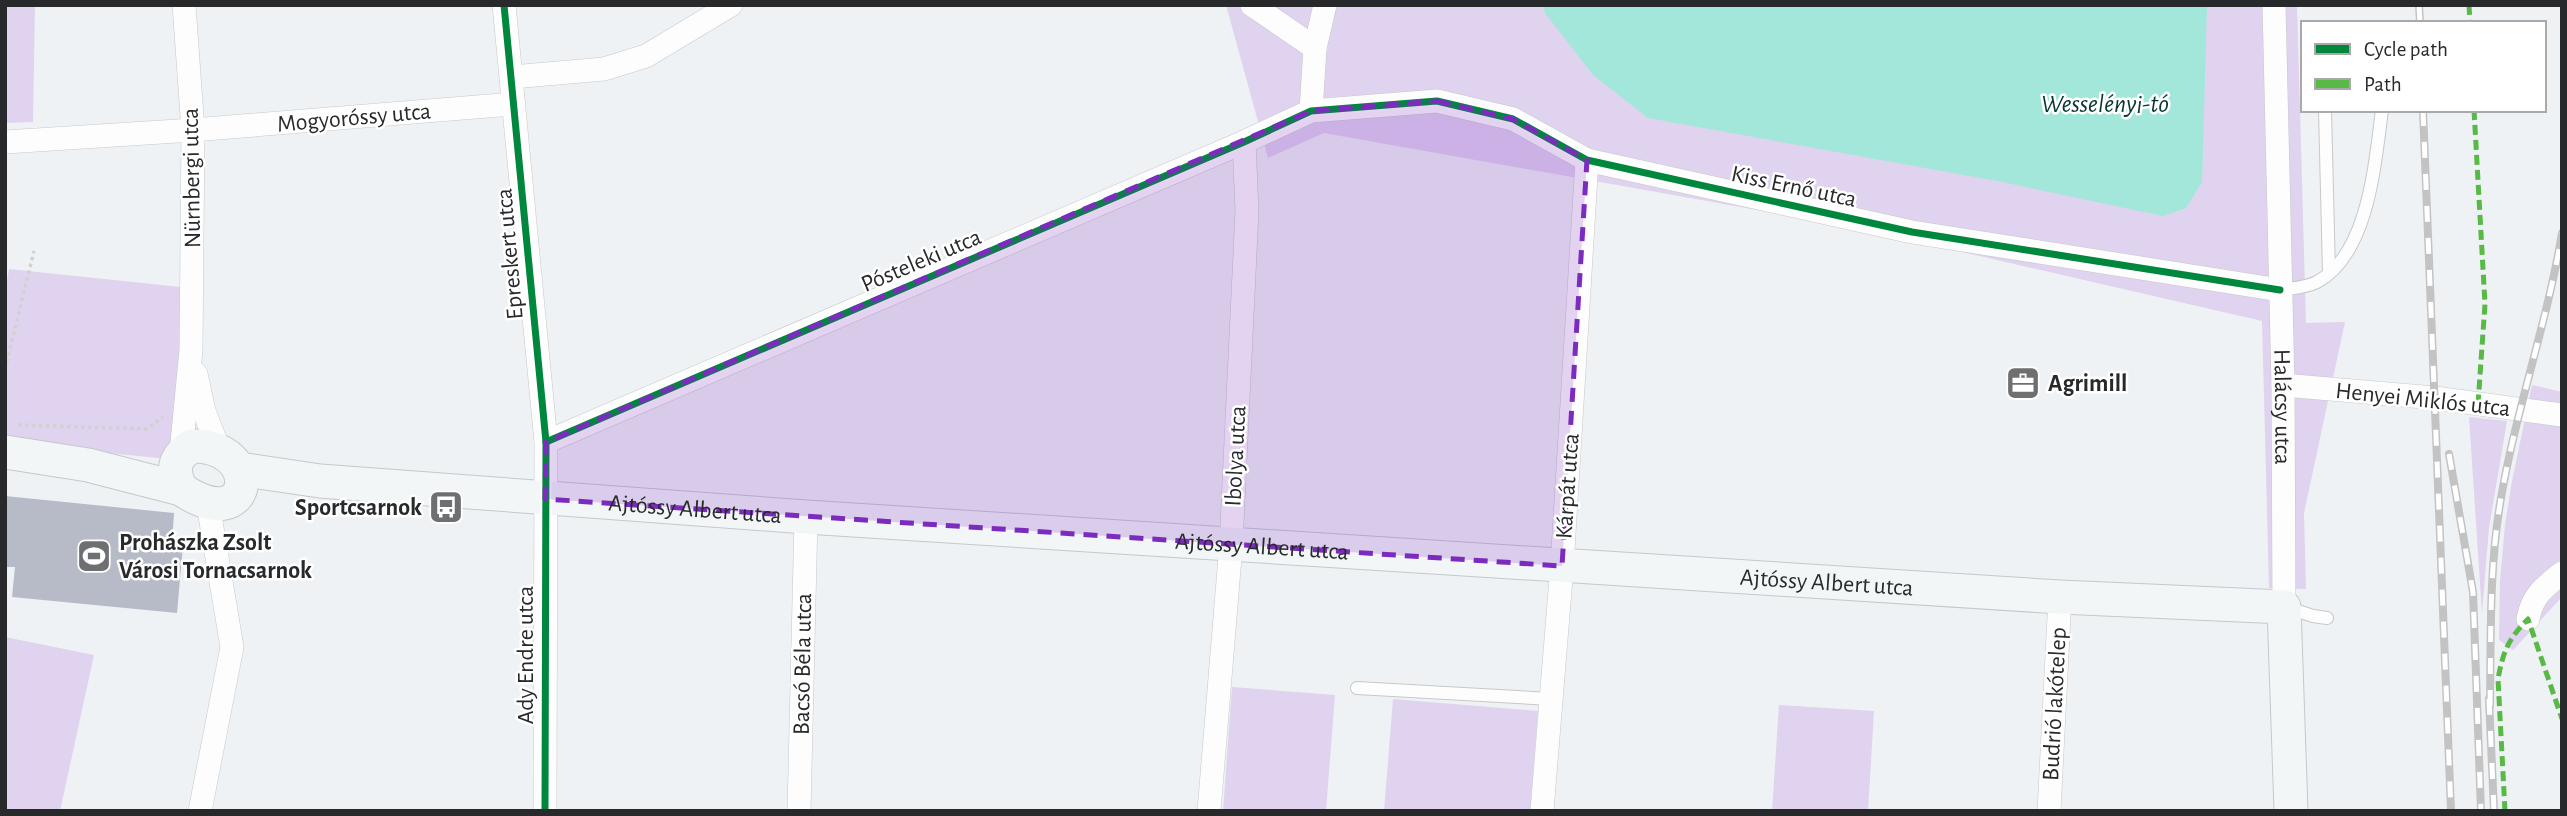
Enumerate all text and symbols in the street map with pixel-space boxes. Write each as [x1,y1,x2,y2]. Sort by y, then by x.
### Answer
legend [2301,21,2546,112]
text: Cycle path [2364,39,2448,60]
text: Path [2364,74,2402,95]
water label: Wesselényi-tó [2041,91,2169,117]
street label: Mogyoróssy utca [276,99,432,137]
street label: Nürnbergi utca [179,108,205,248]
street label: Kiss Ernő utca [1729,162,1859,212]
street label: Epreskert utca [492,187,528,321]
street label: Pósteleki utca [858,225,985,297]
street label: Halácsy utca [2269,349,2294,465]
office icon: Agrimill [2004,364,2042,402]
place label: Agrimill [2048,372,2127,396]
street label: Henyei Miklós utca [2334,379,2511,421]
street label: Ibolya utca [1221,405,1251,507]
street label: Kárpát utca [1552,432,1584,540]
bus stop icon: Sportcsarnok [427,488,465,526]
street label: Ajtóssy Albert utca [608,491,782,528]
place label: Sportcsarnok [295,496,422,520]
street label: Ajtóssy Albert utca [1174,530,1349,565]
place label: Prohászka Zsolt Városi Tornacsarnok [119,531,312,583]
sports icon: Prohászka Zsolt Városi Tornacsarnok [75,537,113,575]
street label: Ajtóssy Albert utca [1739,566,1914,601]
street label: Ady Endre utca [514,586,538,724]
street label: Bacsó Béla utca [790,593,816,735]
street label: Budrió lakótelep [2039,627,2071,781]

